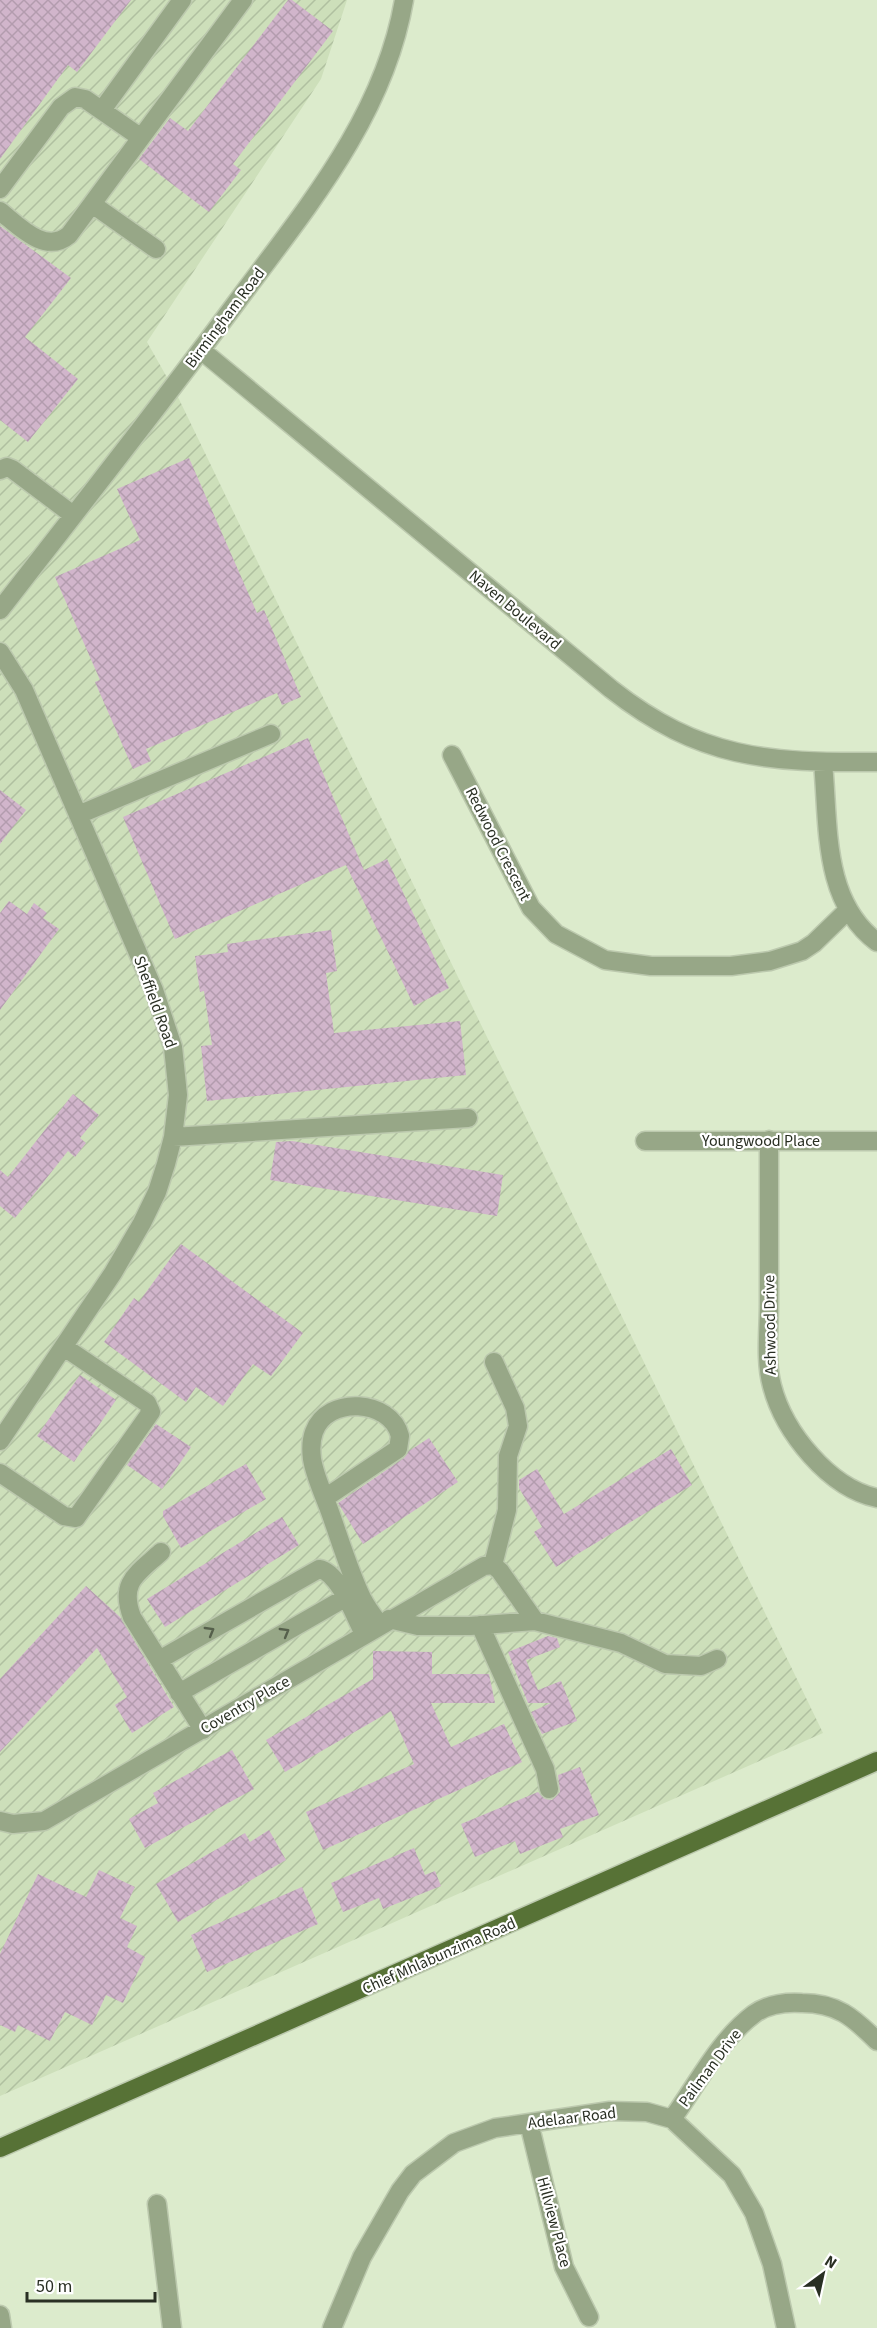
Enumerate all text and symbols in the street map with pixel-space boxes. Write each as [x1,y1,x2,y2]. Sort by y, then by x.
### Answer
street label: Birmingham Road [180,263,270,373]
street label: Naven Boulevard [464,565,566,655]
street label: Redwood Crescent [460,783,536,905]
street label: Sheffield Road [128,953,182,1051]
street label: Youngwood Place [701,1130,820,1152]
street label: Ashwood Drive [758,1275,782,1375]
one-way arrow [203,1627,214,1638]
one-way arrow [279,1628,289,1640]
street label: Coventry Place [196,1670,294,1740]
street label: Chief Mhlabunzima Road [359,1912,519,2000]
street label: Pailman Drive [673,2024,747,2112]
street label: Adelaar Road [527,2102,617,2134]
street label: Hillview Place [531,2174,577,2270]
north arrow [793,2244,853,2304]
text: N [820,2250,841,2274]
scale bar [27,2265,154,2303]
text: 50 m [36,2274,72,2299]

